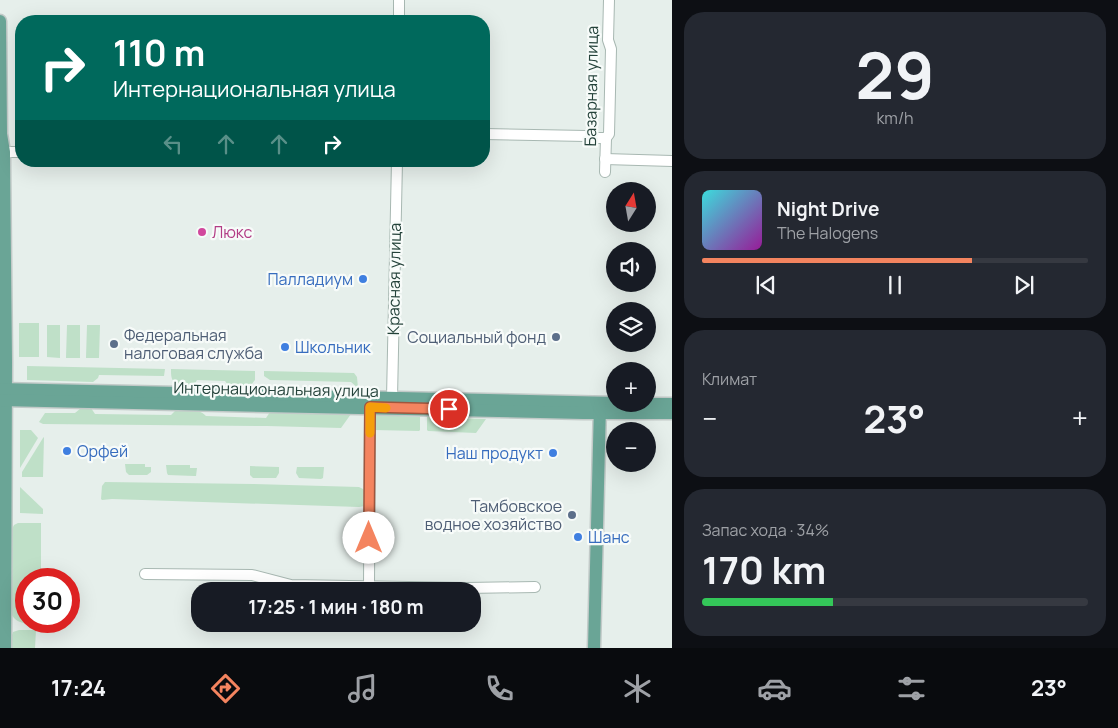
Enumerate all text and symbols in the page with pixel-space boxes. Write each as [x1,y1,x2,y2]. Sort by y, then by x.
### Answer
street label: Базарная улица [579,26,603,146]
text: 110 m [113,29,205,77]
text: 29 [855,30,935,119]
icon: right [30,35,95,100]
text: Интернациональная улица [113,74,396,104]
text: km/h [876,107,914,129]
icon: left [159,130,187,158]
icon: ahead [212,130,240,158]
icon: ahead [265,130,293,158]
icon: right [318,130,346,158]
north arrow [606,182,656,232]
map controls [606,182,656,472]
text: Night Drive [777,196,879,222]
place label: Люкс [212,221,253,243]
text: The Halogens [777,222,878,244]
street label: Красная улица [382,223,406,335]
marker: Люкс [196,226,208,238]
button: sound [606,242,656,292]
place label: Палладиум [268,268,353,290]
icon: previous [752,271,780,299]
icon: pause [881,271,909,299]
icon: next [1010,271,1038,299]
marker: Палладиум [357,273,369,285]
button: layers [606,302,656,352]
place label: Федеральная налоговая служба [124,324,263,364]
place label: Социальный фонд [407,326,546,348]
marker: Социальный фонд [550,331,562,343]
place label: Школьник [295,336,372,358]
marker: Федеральная налоговая служба [108,338,120,350]
marker: Школьник [279,341,291,353]
button: + [606,362,656,412]
text: Климат [702,368,757,390]
street label: Интернациональная улица [173,376,379,402]
pin [428,388,470,430]
text: 23° [864,392,925,444]
icon: arrive [435,395,463,423]
text: − [702,399,717,437]
text: + [1072,399,1088,437]
button: − [606,422,656,472]
place label: Орфей [77,440,128,462]
place label: Наш продукт [446,442,543,464]
marker: Орфей [61,445,73,457]
marker: Наш продукт [547,447,559,459]
place label: Тамбовское водное хозяйство [425,495,562,535]
marker: Тамбовское водное хозяйство [566,509,578,521]
position arrow [342,511,394,563]
text: Запас хода · 34% [702,519,829,541]
place label: Шанс [588,526,630,548]
marker: Шанс [572,531,584,543]
text: 170 km [702,543,826,595]
speed limit sign: 30 [15,568,80,633]
text: 17:25 · 1 мин · 180 m [248,594,424,620]
icon: directions [208,671,243,706]
icon: music [345,671,380,706]
icon: phone [482,671,517,706]
icon: climate [620,671,655,706]
icon: car [757,671,792,706]
icon: filters [894,671,929,706]
text: 17:24 [51,673,106,703]
text: 23° [1031,673,1067,703]

